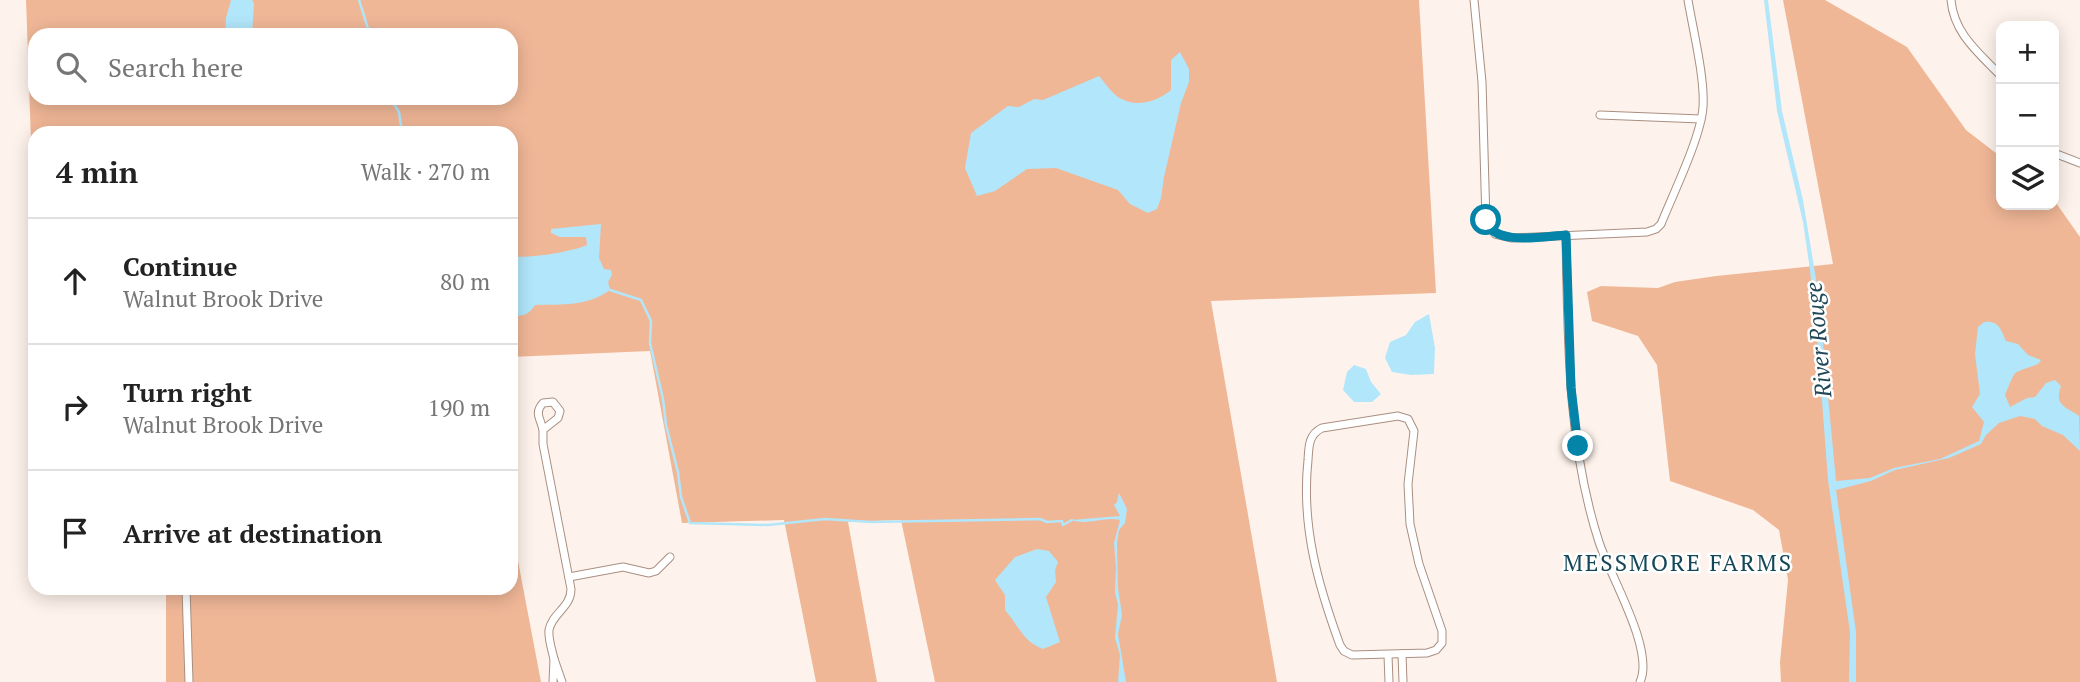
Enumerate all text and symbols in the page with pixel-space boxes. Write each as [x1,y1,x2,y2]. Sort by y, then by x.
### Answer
map controls [1996,21,2059,210]
button: + [1996,21,2059,84]
search box [28,28,518,105]
icon: search [52,48,90,86]
text: Search here [108,50,243,84]
button: − [1996,84,2059,147]
button: layers [1996,147,2059,210]
text: 4 min [56,152,138,192]
text: Walk · 270 m [361,156,490,187]
route start [1470,204,1501,235]
text: Continue [123,249,237,283]
icon: ahead [56,262,94,300]
text: 80 m [440,266,490,297]
water label: River Rouge [1798,281,1839,400]
text: Walnut Brook Drive [123,283,323,314]
text: Turn right [123,375,252,409]
icon: right [56,388,94,426]
text: 190 m [428,392,490,423]
text: Walnut Brook Drive [123,409,323,440]
route end [1562,430,1593,461]
icon: arrive [56,514,94,552]
text: Arrive at destination [123,516,382,550]
district label: MESSMORE FARMS [1563,547,1793,578]

